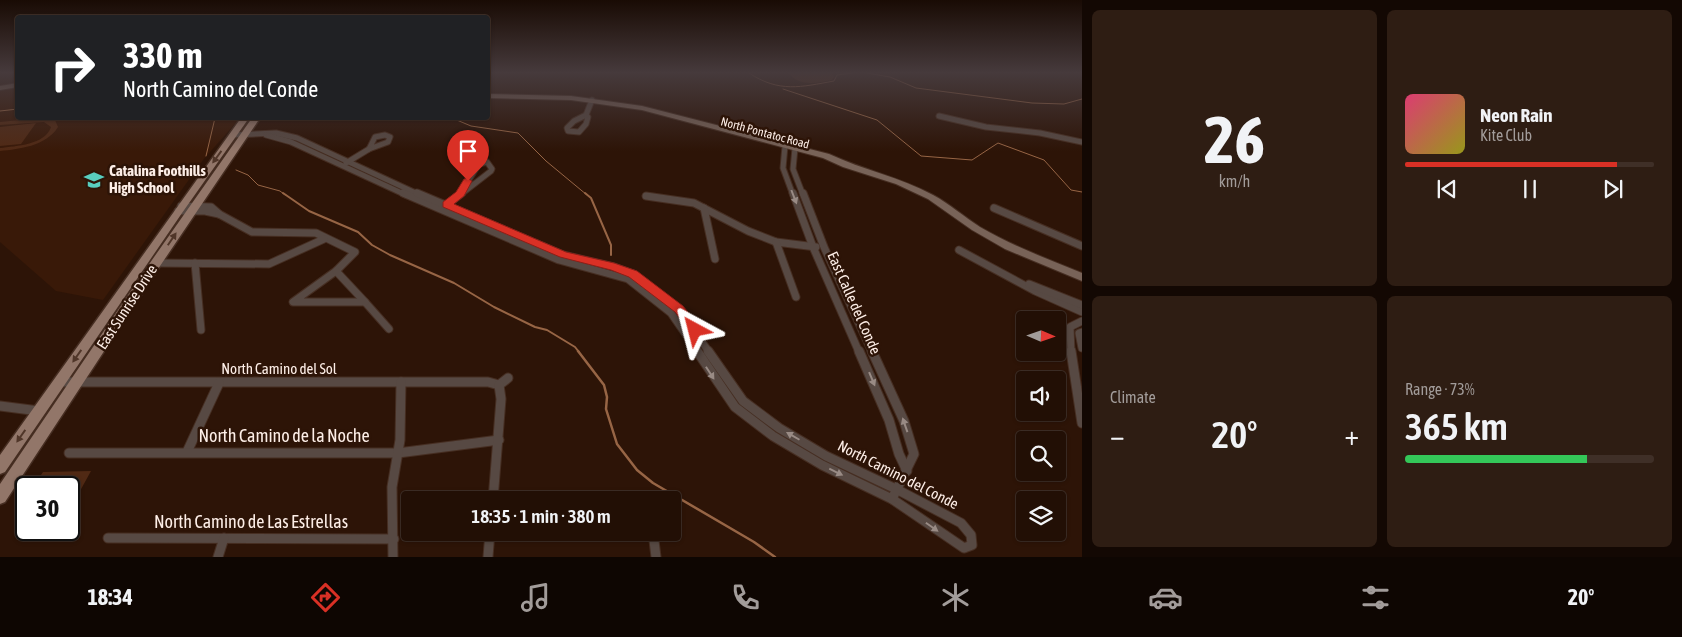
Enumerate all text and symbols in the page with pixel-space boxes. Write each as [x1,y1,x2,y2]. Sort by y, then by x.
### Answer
icon: right [40,35,105,100]
text: 330 m [123,35,202,75]
text: North Camino del Conde [123,76,318,102]
text: 26 [1204,102,1265,177]
text: Neon Rain [1480,104,1552,126]
street label: North Pontatoc Road [719,114,811,152]
text: Kite Club [1480,126,1532,144]
pin [447,130,489,181]
icon: arrive [454,137,482,165]
one-way arrow [212,150,222,164]
place label: Catalina Foothills High School [109,162,207,196]
school or university icon: Catalina Foothills High School [83,169,105,191]
text: km/h [1219,172,1250,190]
icon: previous [1433,175,1461,203]
icon: pause [1516,175,1544,203]
icon: next [1599,175,1627,203]
one-way arrow [790,190,798,205]
one-way arrow [167,232,177,246]
street label: East Calle del Conde [824,249,885,357]
street label: East Sunrise Drive [93,261,160,352]
position arrow [668,303,720,355]
north arrow [1016,311,1066,361]
map controls [1016,311,1066,541]
one-way arrow [72,349,82,363]
street label: North Camino del Sol [221,360,337,377]
one-way arrow [705,367,715,380]
button: sound [1016,371,1066,421]
one-way arrow [868,372,876,386]
text: Range · 73% [1405,380,1475,398]
text: Climate [1110,388,1156,406]
text: 365 km [1405,405,1508,448]
text: 20° [1211,413,1258,456]
one-way arrow [901,417,909,432]
text: − [1110,419,1125,451]
text: + [1344,419,1359,451]
street label: North Camino de la Noche [198,425,370,446]
one-way arrow [16,429,26,443]
button: search [1016,431,1066,481]
one-way arrow [786,432,799,441]
street label: North Camino del Conde [835,437,962,512]
one-way arrow [829,468,843,476]
speed limit sign: 30 [15,476,80,541]
button: layers [1016,491,1066,541]
text: 18:35 · 1 min · 380 m [471,505,611,527]
street label: North Camino de Las Estrellas [154,511,348,532]
one-way arrow [925,522,939,532]
icon: directions [308,580,343,615]
icon: music [518,580,553,615]
icon: phone [728,580,763,615]
icon: climate [938,580,973,615]
icon: car [1148,580,1183,615]
icon: filters [1358,580,1393,615]
text: 18:34 [87,584,133,610]
text: 20° [1568,584,1594,610]

